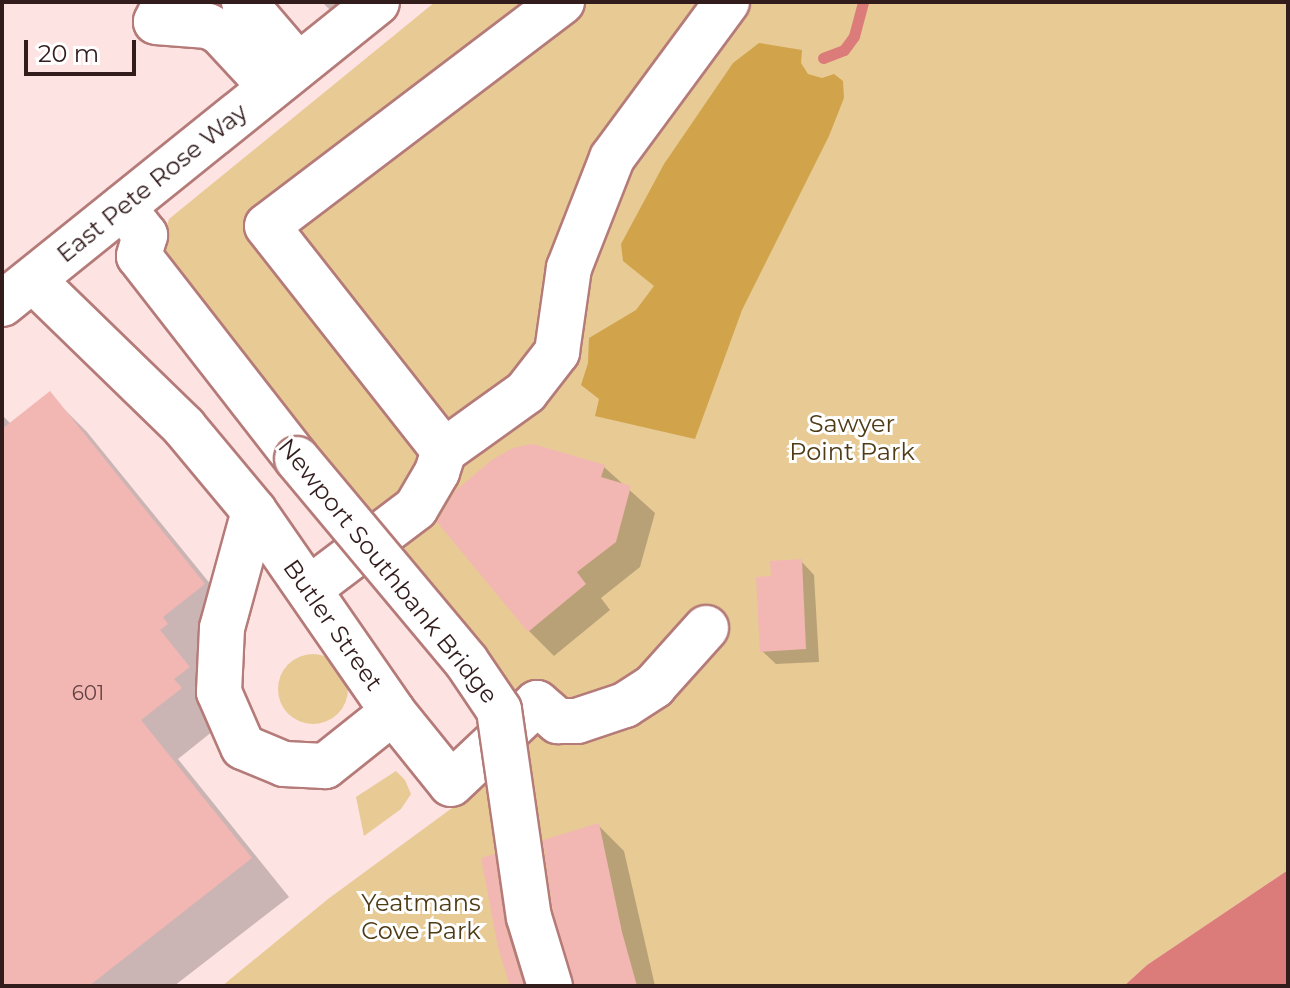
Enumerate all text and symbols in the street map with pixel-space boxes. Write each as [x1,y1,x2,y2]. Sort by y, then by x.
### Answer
scale bar [28,24,140,74]
text: 20 m [38,39,99,68]
street label: East Pete Rose Way [51,97,253,269]
park label: Sawyer Point Park [789,410,915,466]
street label: Newport Southbank Bridge [272,433,504,709]
street label: Butler Street [277,554,389,696]
house number: 601 [72,681,104,705]
park label: Yeatmans Cove Park [361,889,481,945]

